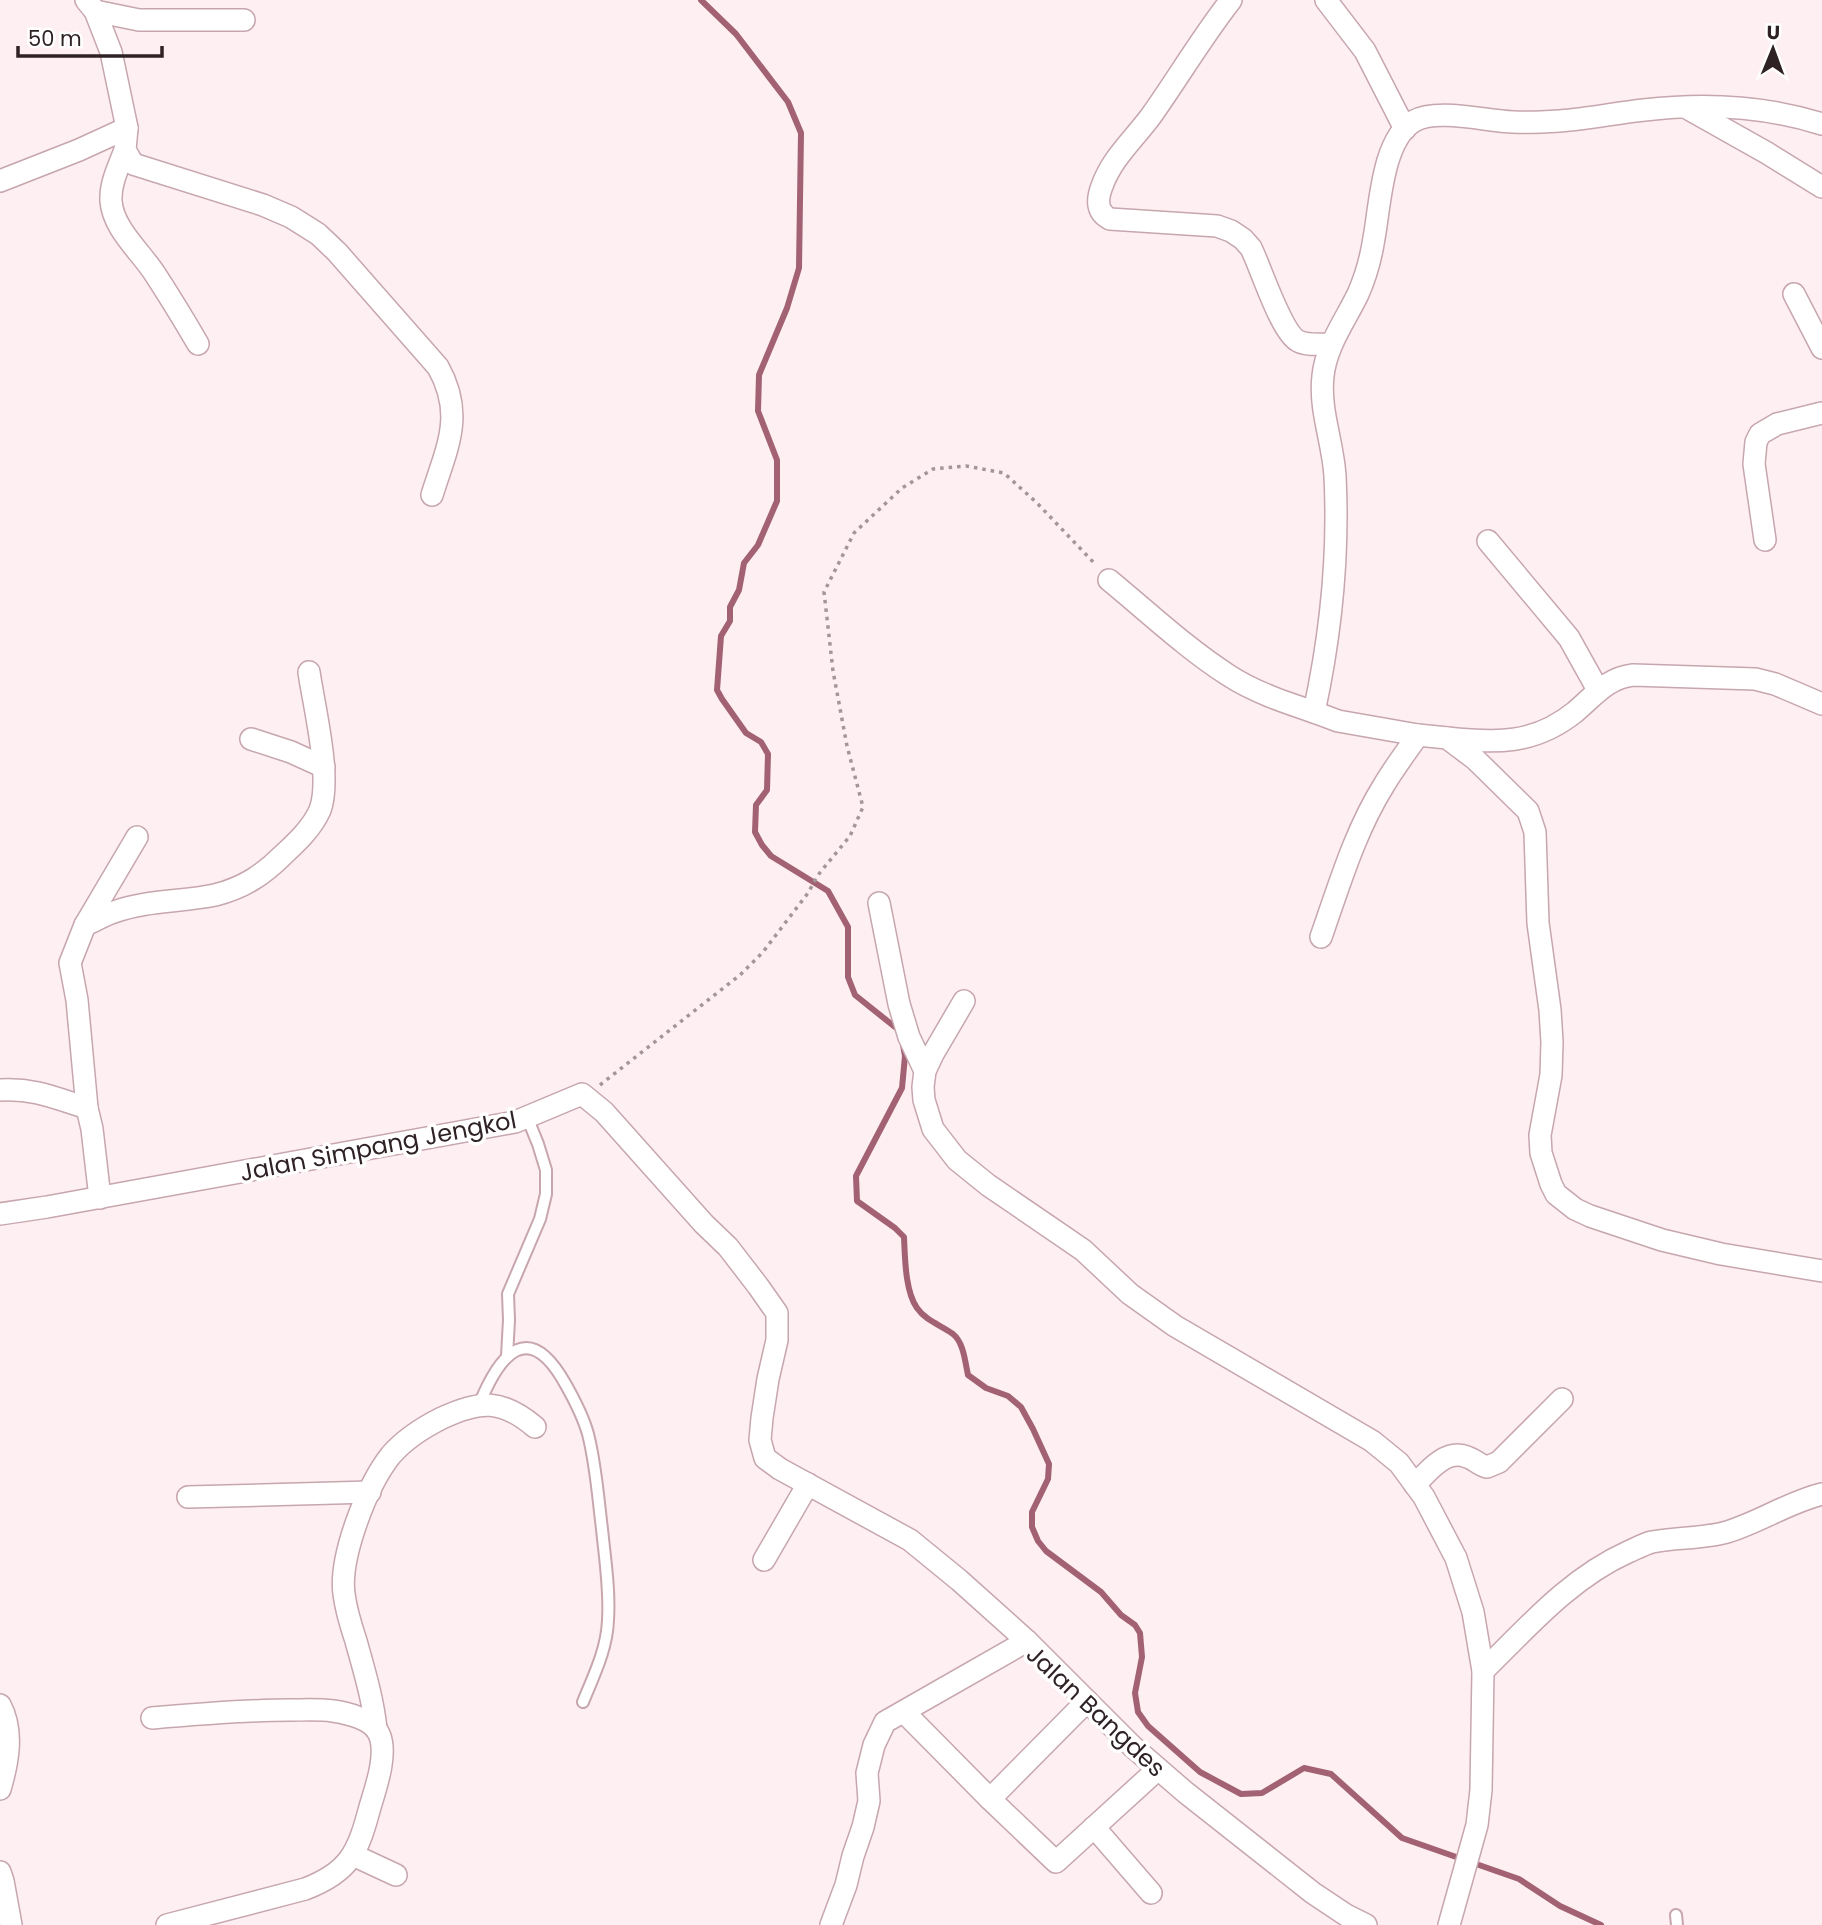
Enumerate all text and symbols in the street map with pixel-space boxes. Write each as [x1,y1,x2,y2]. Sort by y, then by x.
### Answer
scale bar [18,14,161,58]
north arrow [1738,14,1808,84]
text: U [1766,19,1780,46]
text: 50 m [28,24,82,53]
street label: Jalan Simpang Jengkol [237,1103,519,1189]
street label: Jalan Bangdes [1019,1638,1173,1784]

